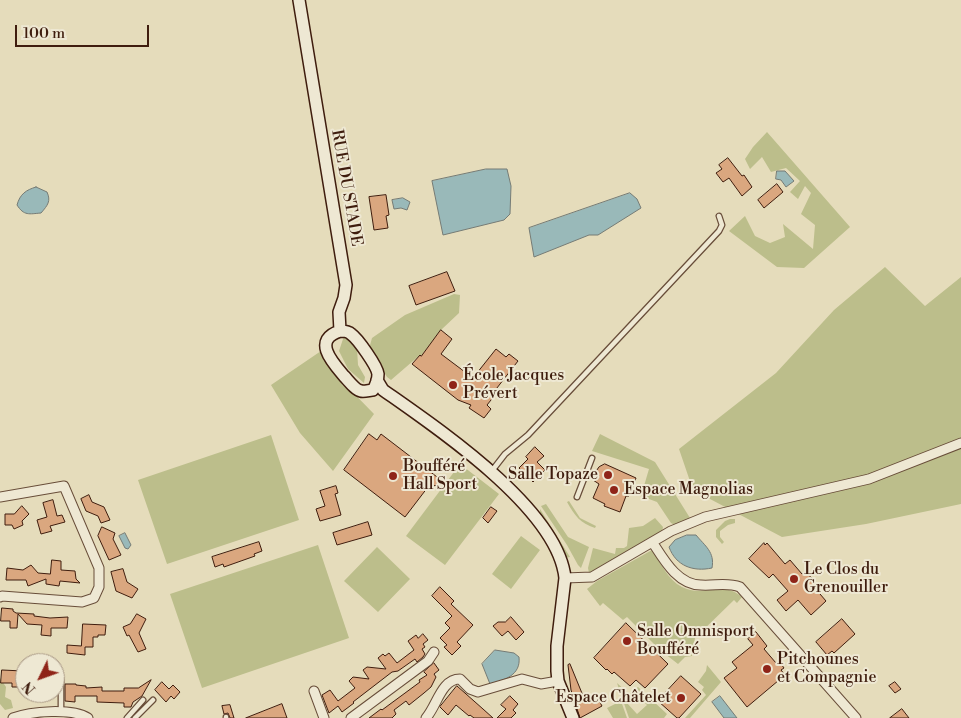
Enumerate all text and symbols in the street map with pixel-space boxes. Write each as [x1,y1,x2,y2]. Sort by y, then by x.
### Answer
scale bar [18,15,151,47]
text: 100 m [23,24,65,43]
street label: RUE DU STADE [326,128,366,248]
place label: École Jacques Prévert [463,366,564,404]
marker: École Jacques Prévert [447,379,459,391]
place label: Boufféré Hall Sport [403,457,477,495]
place label: Salle Topaze [508,465,598,485]
marker: Salle Topaze [602,469,614,481]
marker: Boufféré Hall Sport [387,470,399,482]
place label: Espace Magnolias [624,480,753,500]
marker: Espace Magnolias [608,484,620,496]
place label: Le Clos du Grenouiller [804,560,888,598]
marker: Le Clos du Grenouiller [788,573,800,585]
place label: Salle Omnisport Boufféré [637,622,755,660]
marker: Salle Omnisport Boufféré [621,635,633,647]
place label: Pitchounes et Compagnie [777,650,877,688]
north arrow [15,653,65,703]
marker: Pitchounes et Compagnie [761,663,773,675]
text: N [19,677,40,698]
place label: Espace Châtelet [555,688,671,708]
marker: Espace Châtelet [675,692,687,704]

